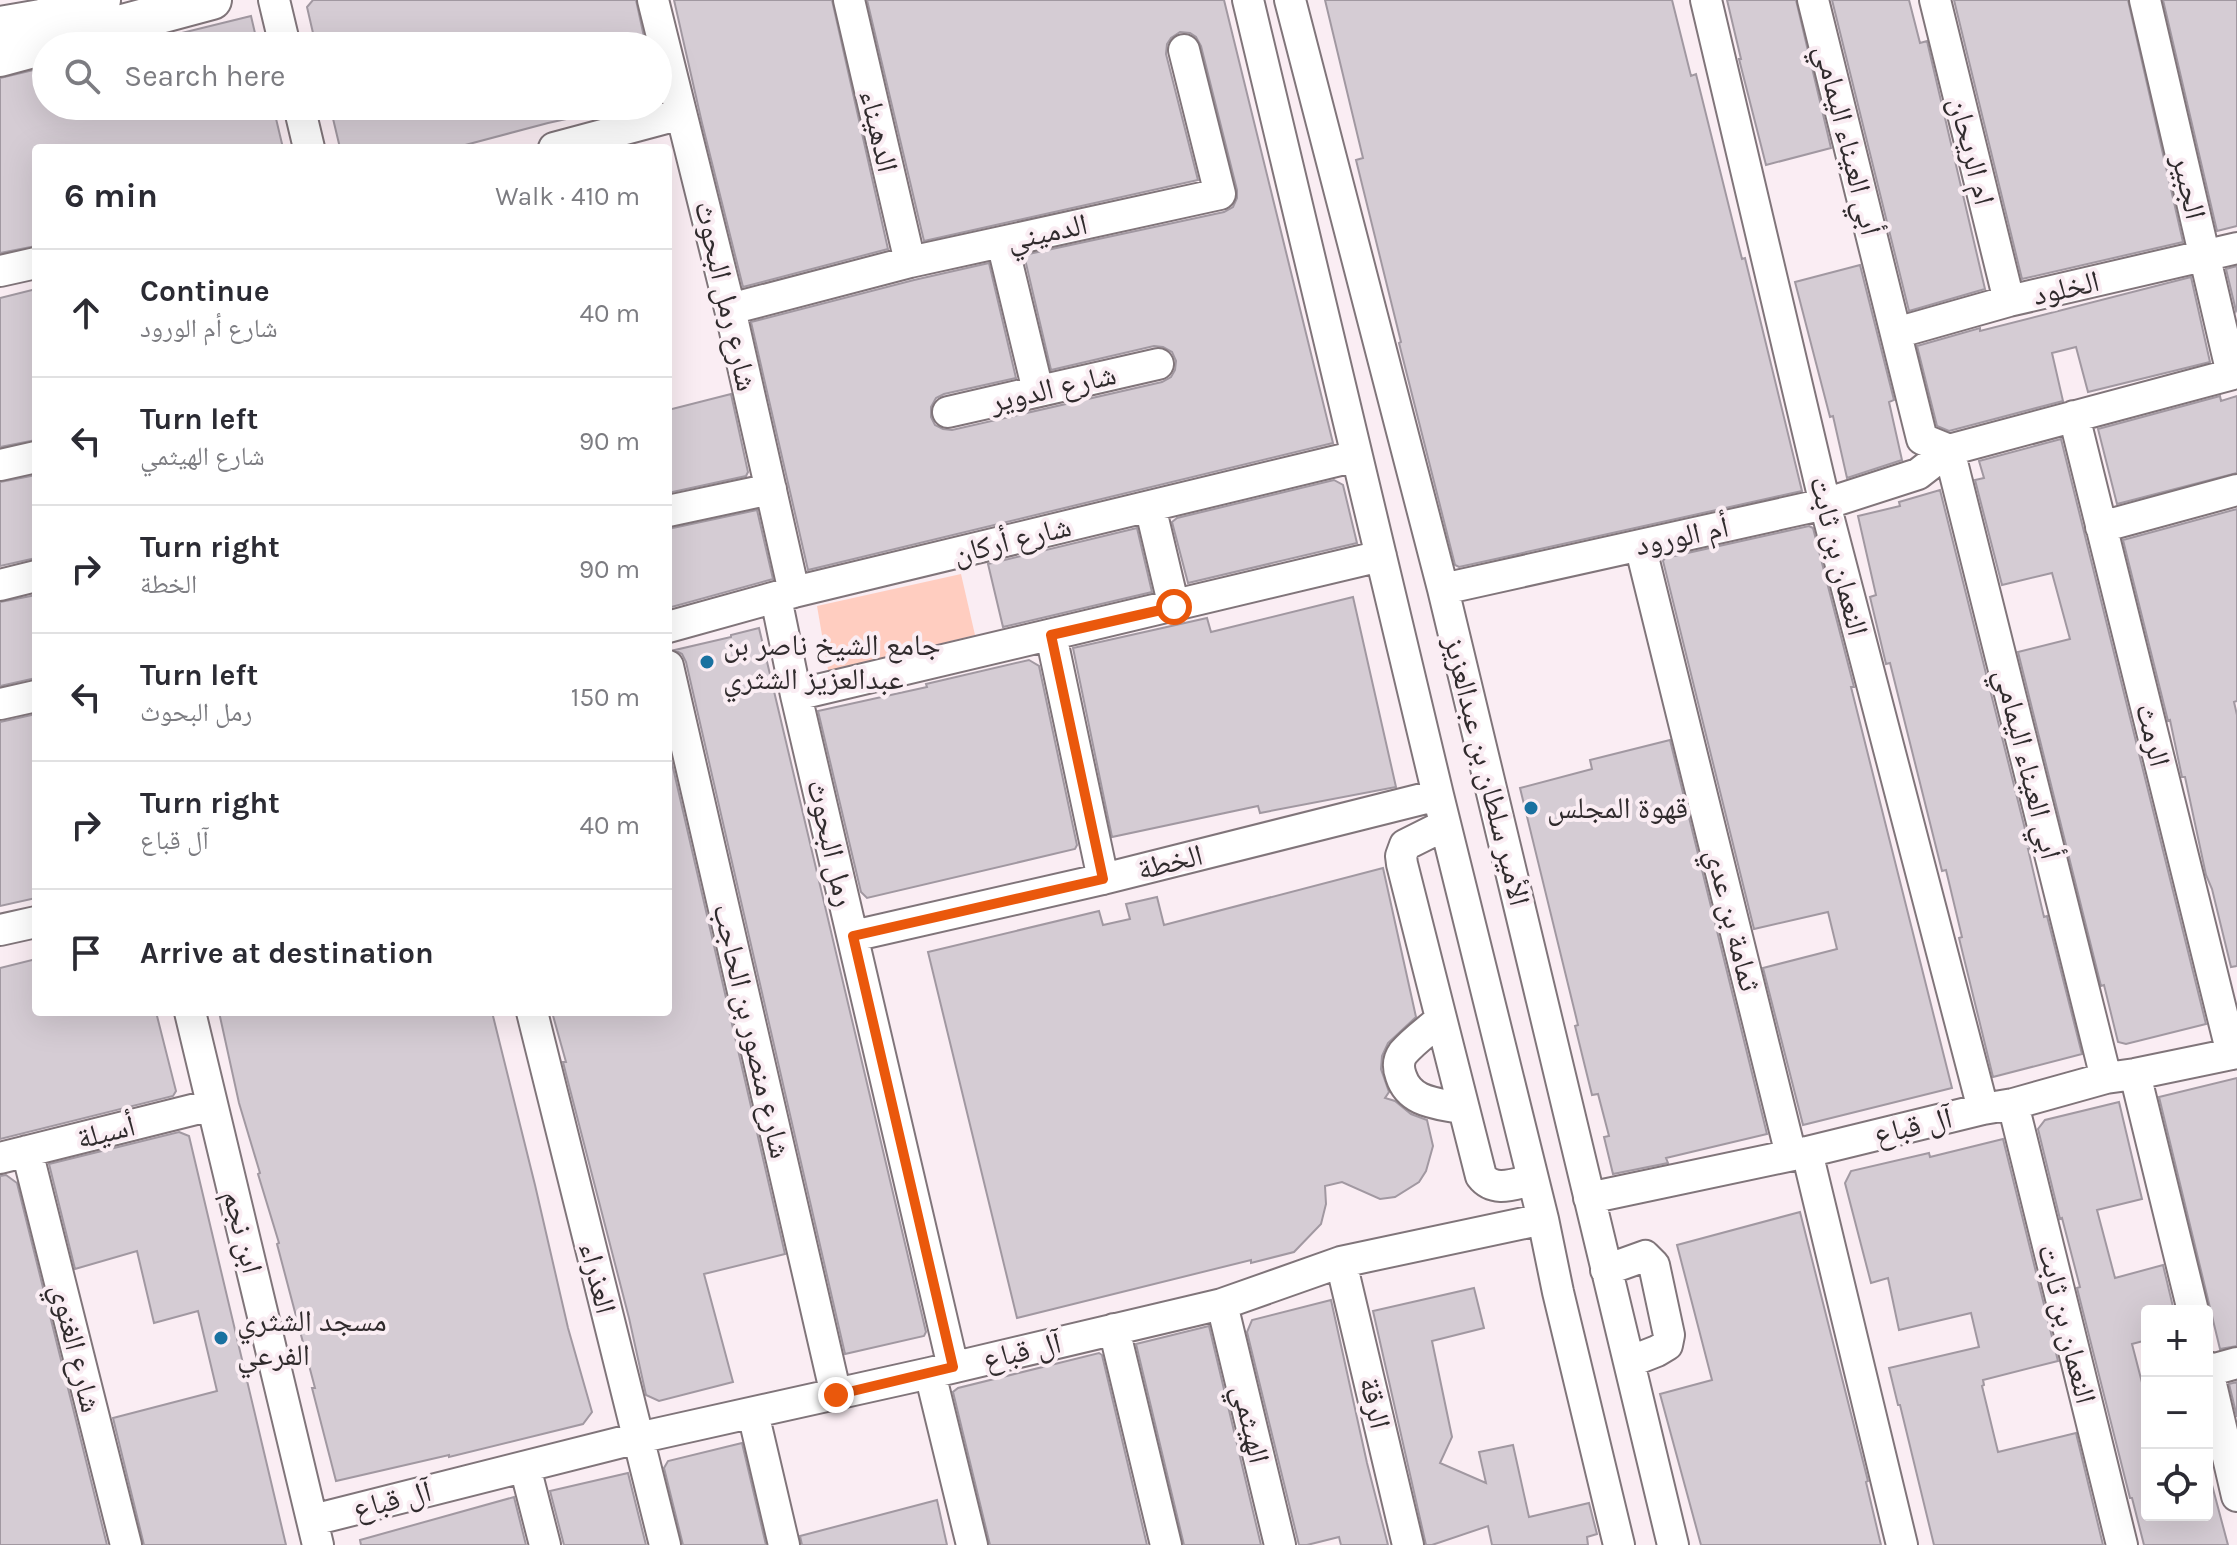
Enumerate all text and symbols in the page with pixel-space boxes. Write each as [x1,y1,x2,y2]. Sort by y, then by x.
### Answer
search box [32,32,672,120]
street label: أبي العيناء اليمامي [1801,41,1890,240]
icon: search [60,54,104,98]
text: Search here [124,58,285,94]
street label: الدهيناء [852,86,906,176]
street label: ام الريحان [1940,93,2003,209]
street label: الجبير [2164,150,2214,223]
text: 6 min [64,176,158,216]
text: Walk · 410 m [495,181,640,212]
street label: شارع رمل البحوث [686,198,765,395]
street label: الدميني [1003,206,1092,264]
street label: الخلود [2029,263,2103,313]
text: Continue [140,273,270,309]
icon: ahead [64,291,108,335]
text: 40 m [580,298,640,329]
text: شارع أم الورود [140,313,278,344]
street label: شارع الدوير [985,356,1120,421]
text: Turn left [140,401,258,437]
icon: left [64,419,108,463]
text: 90 m [579,426,640,457]
text: شارع الهيثمي [140,441,265,472]
street label: النعمان بن ثابت [1802,473,1876,639]
street label: شارع أركان [949,507,1075,573]
street label: أم الورود [1632,508,1732,564]
text: Turn right [140,529,280,565]
icon: right [64,547,108,591]
text: 90 m [579,554,640,585]
text: الخطة [140,569,197,600]
route start [1156,589,1192,625]
place label: جامع الشيخ ناصر بن عبدالعزيز الشثري [723,627,941,703]
street label: الأمير سلطان بن عبدالعزيز [1436,632,1538,909]
marker: جامع الشيخ ناصر بن عبدالعزيز الشثري [698,653,716,671]
text: Turn left [140,657,258,693]
street label: أبي العيناء اليمامي [1981,665,2070,864]
icon: left [64,675,108,719]
text: 150 m [571,682,640,713]
text: رمل البحوث [140,697,252,728]
street label: الرمث [2128,700,2178,770]
street label: رمل البحوث [799,776,863,910]
text: Turn right [140,785,280,821]
place label: قهوة المجلس [1547,790,1688,826]
marker: قهوة المجلس [1522,799,1540,817]
icon: right [64,803,108,847]
text: 40 m [580,810,640,841]
text: آل قباع [140,825,209,856]
street label: الخطة [1134,837,1206,887]
street label: ثمامة بن عدي [1692,845,1768,996]
street label: شارع منصور بن الحاجب [704,900,799,1162]
icon: arrive [64,931,108,975]
text: Arrive at destination [140,935,434,971]
street label: آل قباع [1870,1099,1957,1153]
street label: أسيلة [73,1107,139,1157]
street label: ابن نجم [213,1187,271,1278]
street label: العذراء [572,1239,624,1317]
street label: النعمان بن ثابت [2030,1241,2104,1407]
street label: شارع الغنوي [37,1280,109,1417]
place label: مسجد الشثري الفرعي [237,1303,387,1379]
map controls [2141,1305,2213,1521]
button: + [2141,1305,2213,1377]
street label: آل قباع [979,1324,1066,1378]
marker: مسجد الشثري الفرعي [212,1329,230,1347]
street label: الرقة [1352,1374,1398,1432]
route end [818,1377,854,1413]
button: − [2141,1377,2213,1449]
street label: الهيثمي [1219,1381,1277,1468]
button: locate [2141,1449,2213,1521]
street label: آل قباع [349,1473,436,1528]

